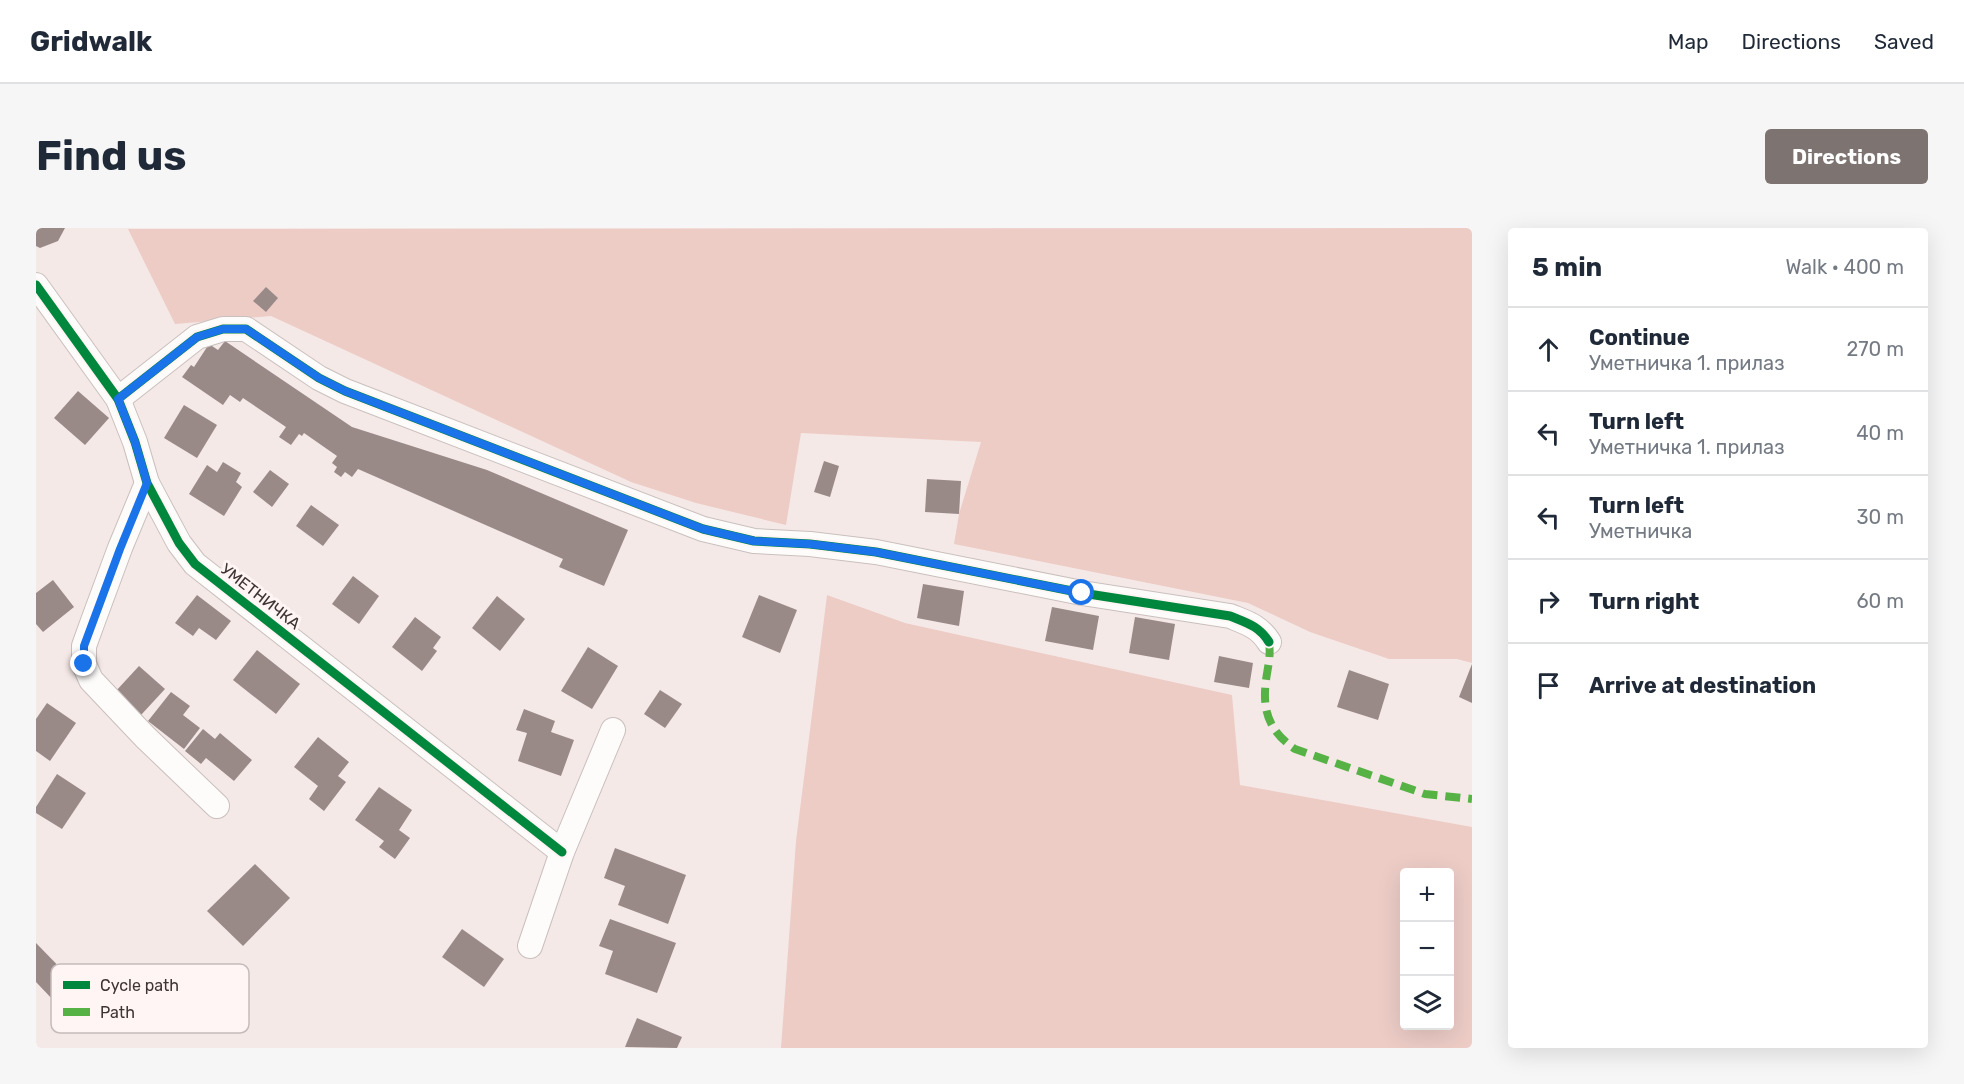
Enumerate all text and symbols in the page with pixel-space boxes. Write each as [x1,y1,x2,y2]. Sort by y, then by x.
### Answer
text: Gridwalk [30,25,152,58]
text: Map [1668,29,1709,54]
text: Directions [1742,29,1841,54]
text: Saved [1874,29,1934,54]
button: Directions [1765,129,1928,184]
text: Find us [36,131,187,181]
text: 5 min [1532,252,1602,283]
text: Walk · 400 m [1785,255,1904,279]
text: Continue [1589,324,1690,351]
icon: ahead [1532,333,1565,366]
text: 270 m [1847,337,1904,361]
text: Уметничка 1. прилаз [1589,351,1784,375]
text: Turn left [1589,408,1684,435]
icon: left [1532,417,1565,450]
text: 40 m [1856,421,1904,445]
text: Уметничка 1. прилаз [1589,435,1784,459]
text: Turn left [1589,492,1684,519]
icon: left [1532,501,1565,534]
text: 30 m [1857,505,1904,529]
text: Уметничка [1589,519,1692,543]
street label: УМЕТНИЧКА [217,559,305,634]
route start [1068,579,1094,605]
icon: right [1532,585,1565,618]
text: Turn right [1589,588,1699,615]
text: 60 m [1857,589,1904,613]
route end [70,650,96,676]
icon: arrive [1532,669,1565,702]
text: Arrive at destination [1589,672,1816,699]
map controls [1400,868,1454,1030]
button: + [1400,868,1454,922]
button: − [1400,922,1454,976]
legend [51,964,249,1033]
text: Cycle path [100,976,179,995]
button: layers [1400,976,1454,1030]
text: Path [100,1003,135,1022]

